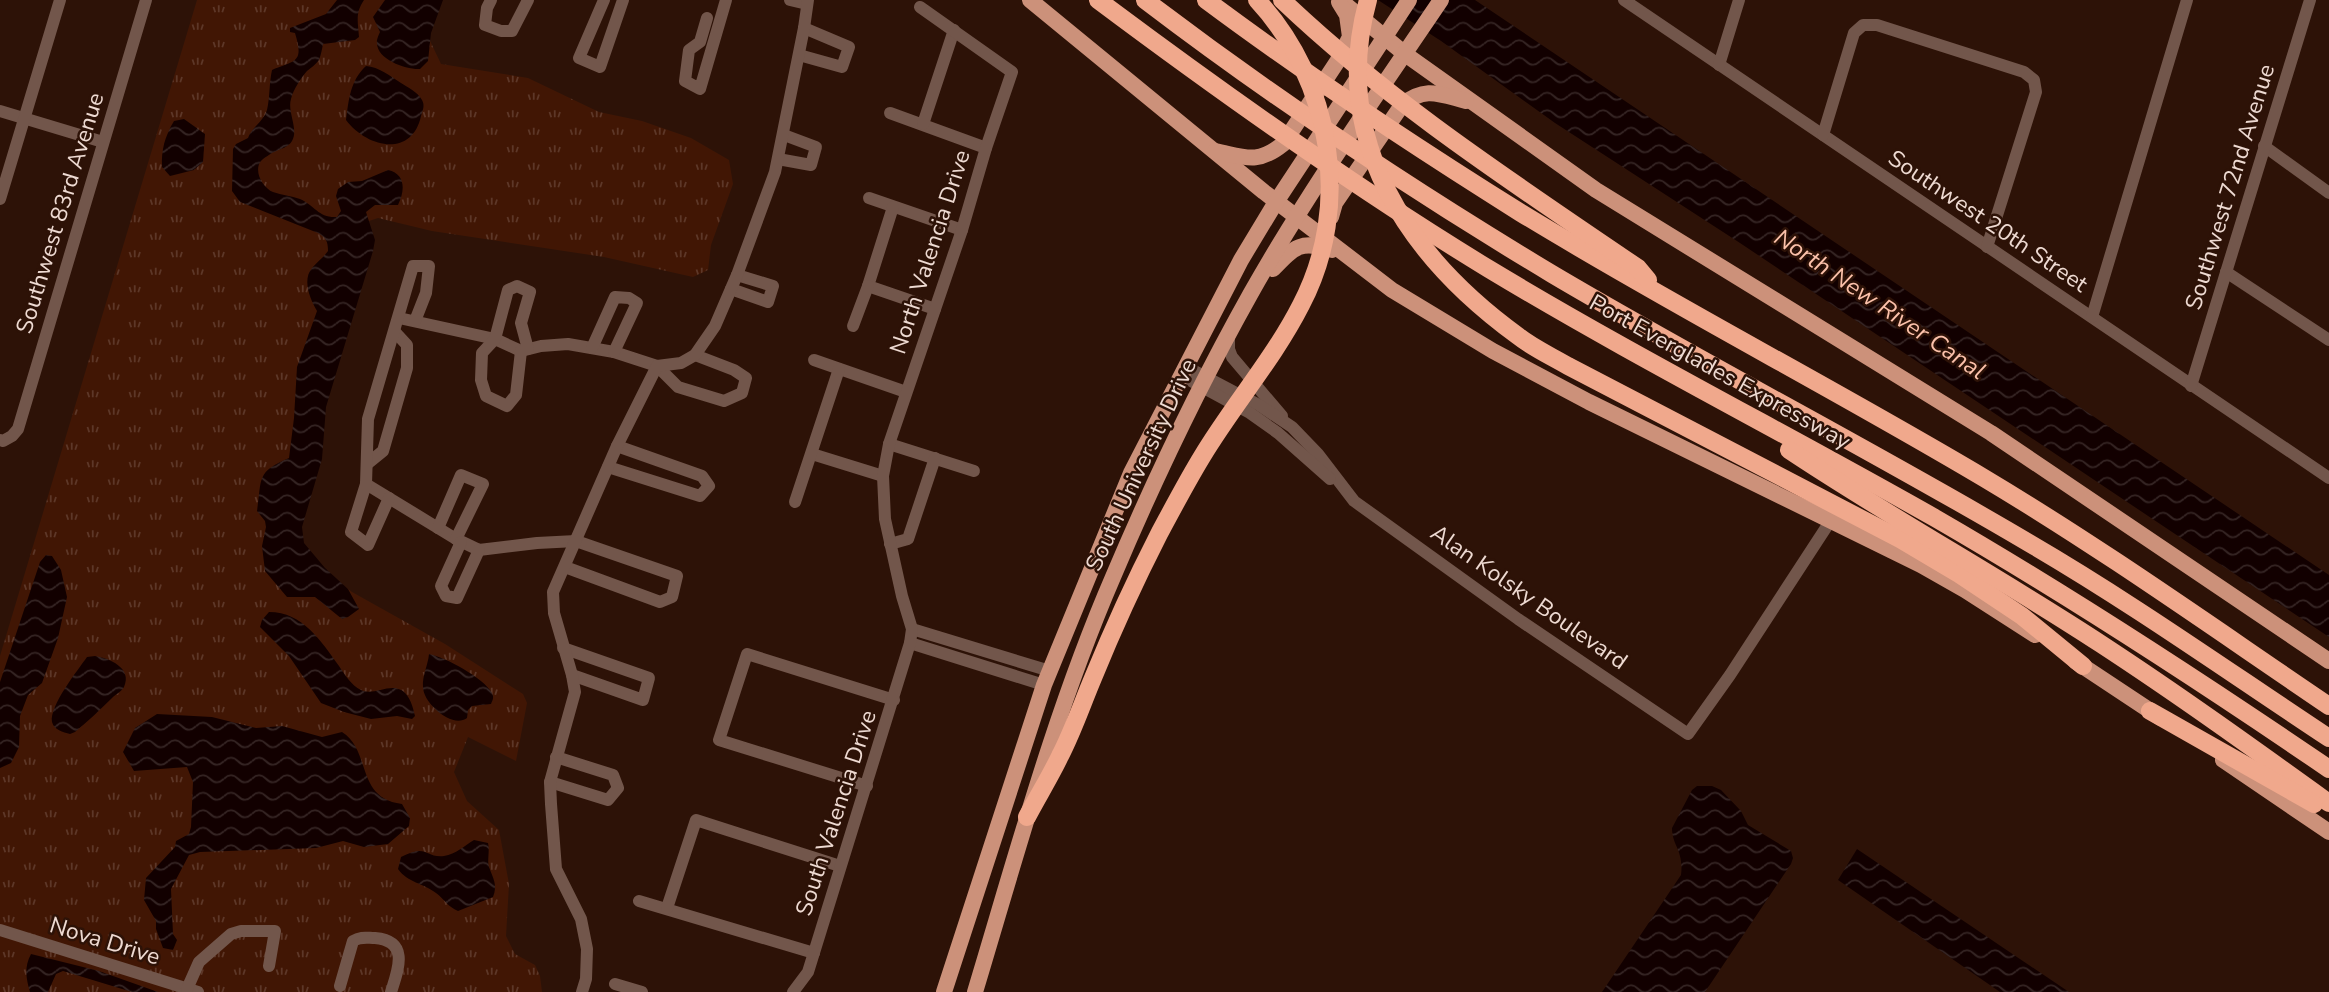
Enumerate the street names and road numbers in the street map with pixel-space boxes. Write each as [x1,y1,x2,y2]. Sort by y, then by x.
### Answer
street label: Southwest 72nd Avenue [2178,60,2282,314]
street label: Southwest 83rd Avenue [9,89,111,337]
street label: Southwest 20th Street [1882,143,2095,300]
street label: North Valencia Drive [882,146,978,358]
street label: Port Everglades Expressway [1584,287,1856,457]
street label: South University Drive [1078,354,1204,576]
street label: Alan Kolsky Boulevard [1424,517,1634,677]
street label: South Valencia Drive [788,706,884,920]
street label: Nova Drive [46,910,164,972]

